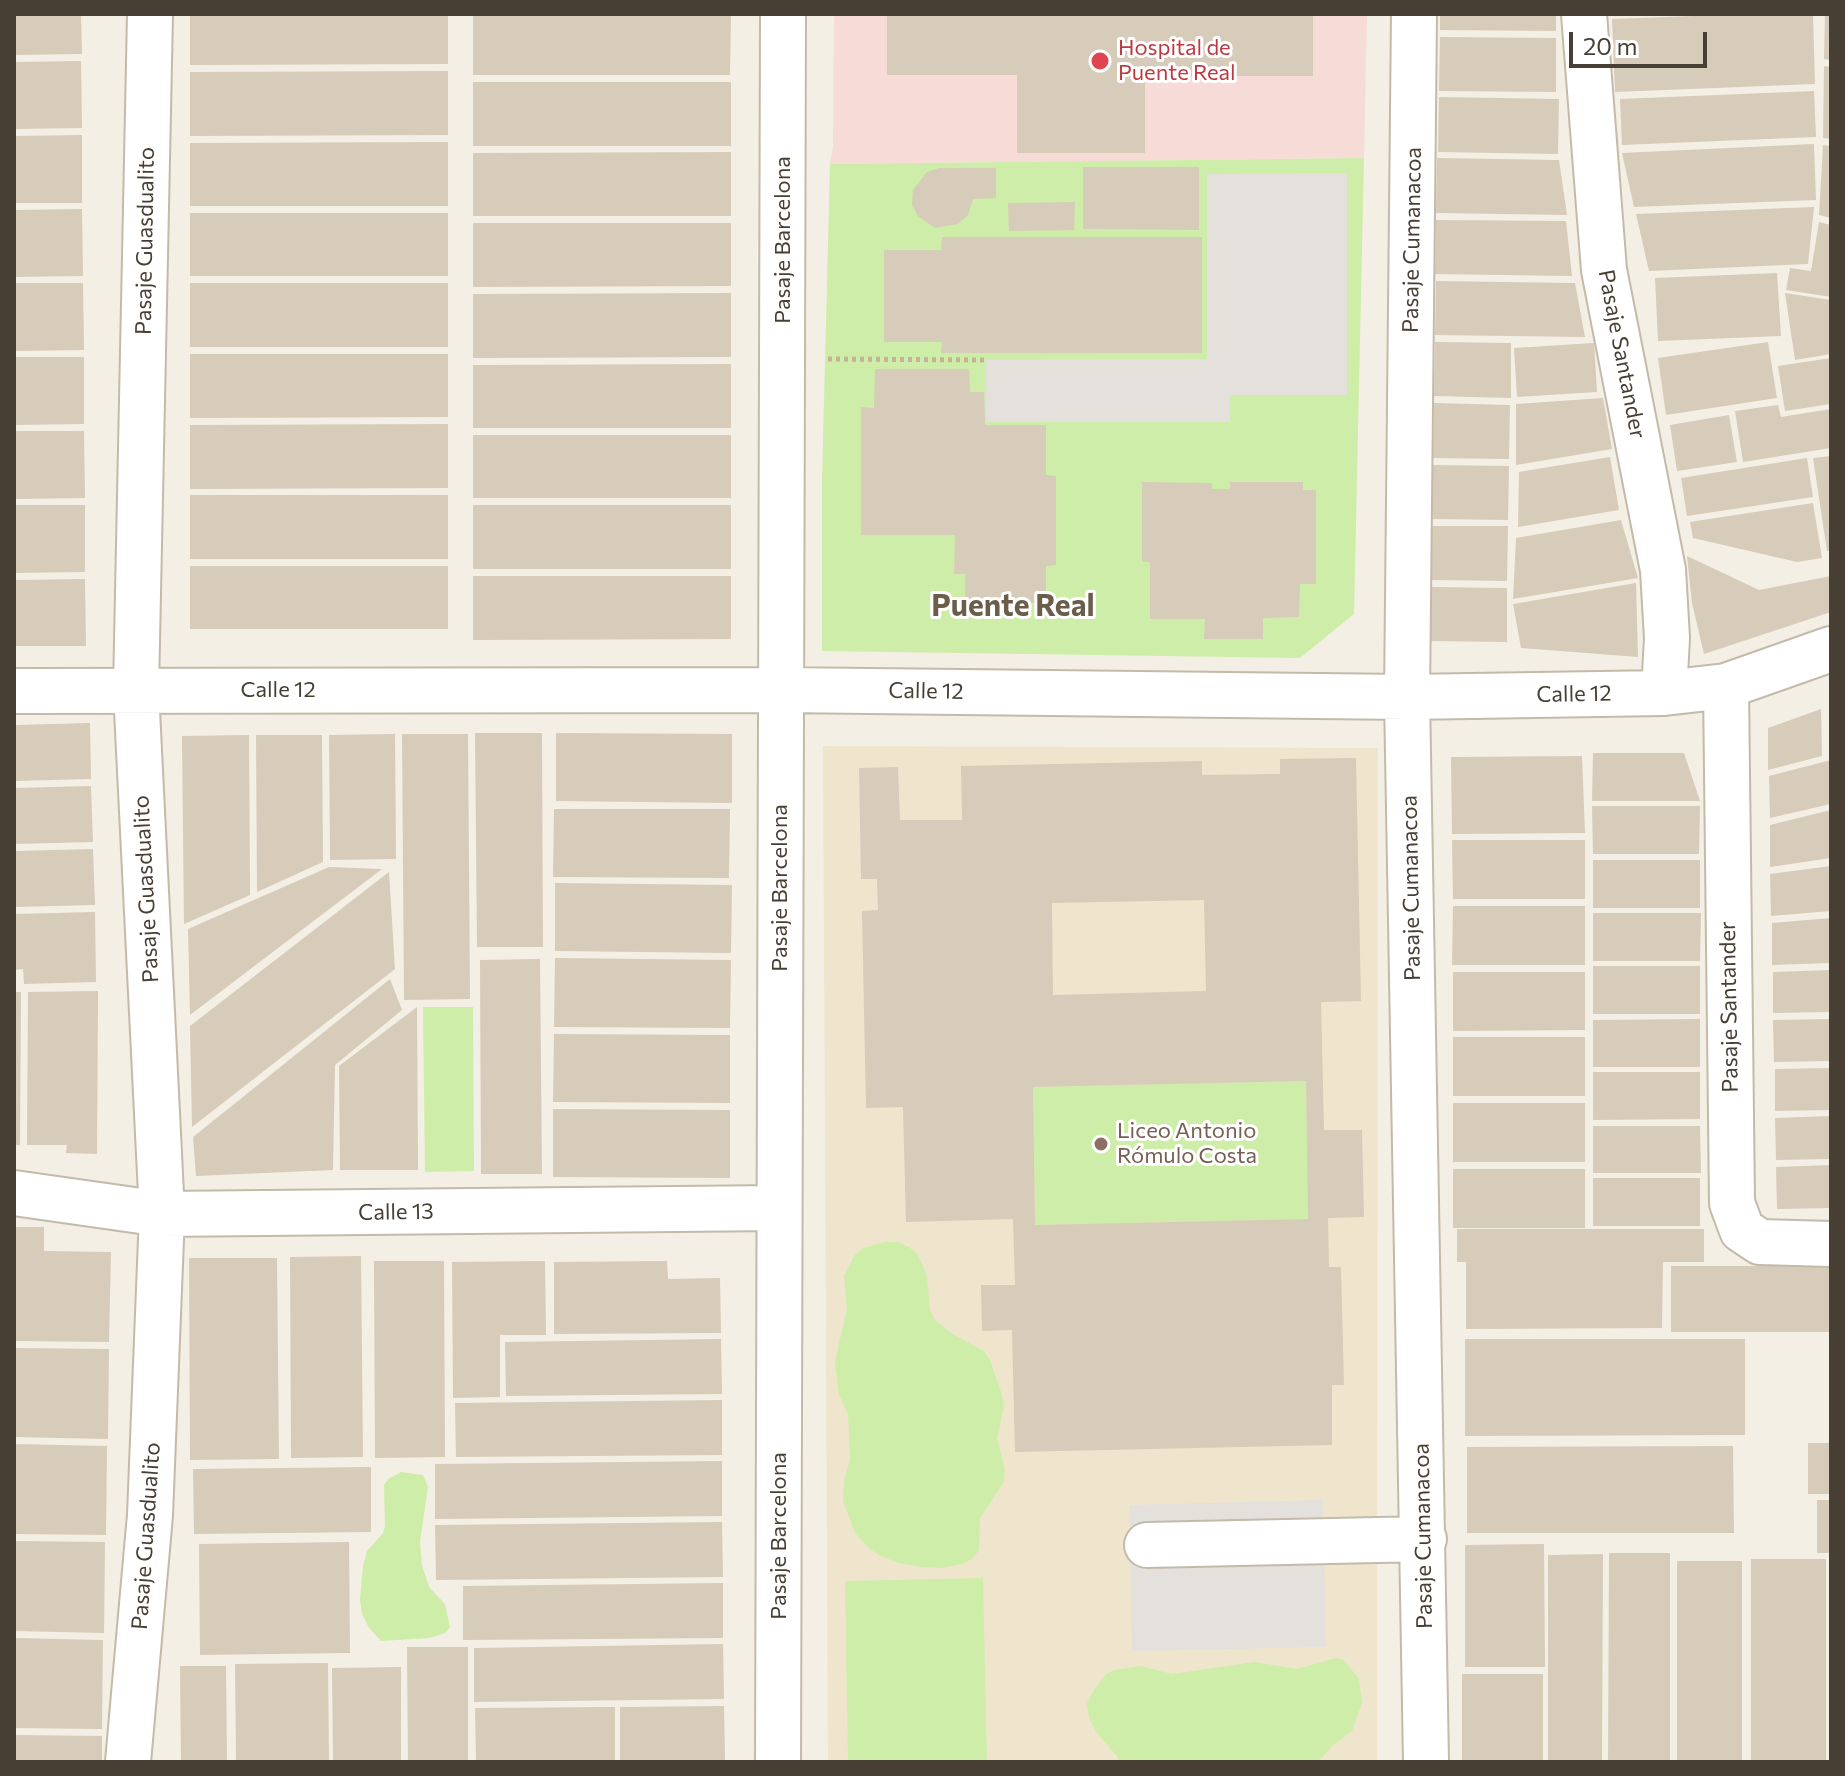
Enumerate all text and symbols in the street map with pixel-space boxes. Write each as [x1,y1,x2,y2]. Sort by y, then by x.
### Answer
scale bar [1573,16,1711,66]
text: 20 m [1583,31,1637,60]
place label: Hospital de Puente Real [1118,35,1236,86]
marker: Hospital de Puente Real [1089,50,1111,72]
street label: Pasaje Guasdualito [130,147,160,335]
street label: Pasaje Cumanacoa [1397,147,1427,333]
street label: Pasaje Barcelona [770,156,796,324]
street label: Pasaje Santander [1593,267,1651,441]
district label: Puente Real [931,588,1095,624]
street label: Calle 12 [240,677,316,703]
street label: Calle 12 [888,677,964,705]
street label: Calle 12 [1536,680,1612,708]
street label: Pasaje Guasdualito [128,794,164,984]
street label: Pasaje Cumanacoa [1396,795,1426,981]
street label: Pasaje Barcelona [767,804,793,972]
street label: Pasaje Santander [1714,921,1744,1093]
place label: Liceo Antonio Rómulo Costa [1117,1118,1257,1170]
marker: Liceo Antonio Rómulo Costa [1092,1135,1110,1153]
street label: Calle 13 [358,1198,434,1226]
street label: Pasaje Guasdualito [126,1441,166,1631]
street label: Pasaje Cumanacoa [1408,1443,1438,1629]
street label: Pasaje Barcelona [766,1452,792,1620]

